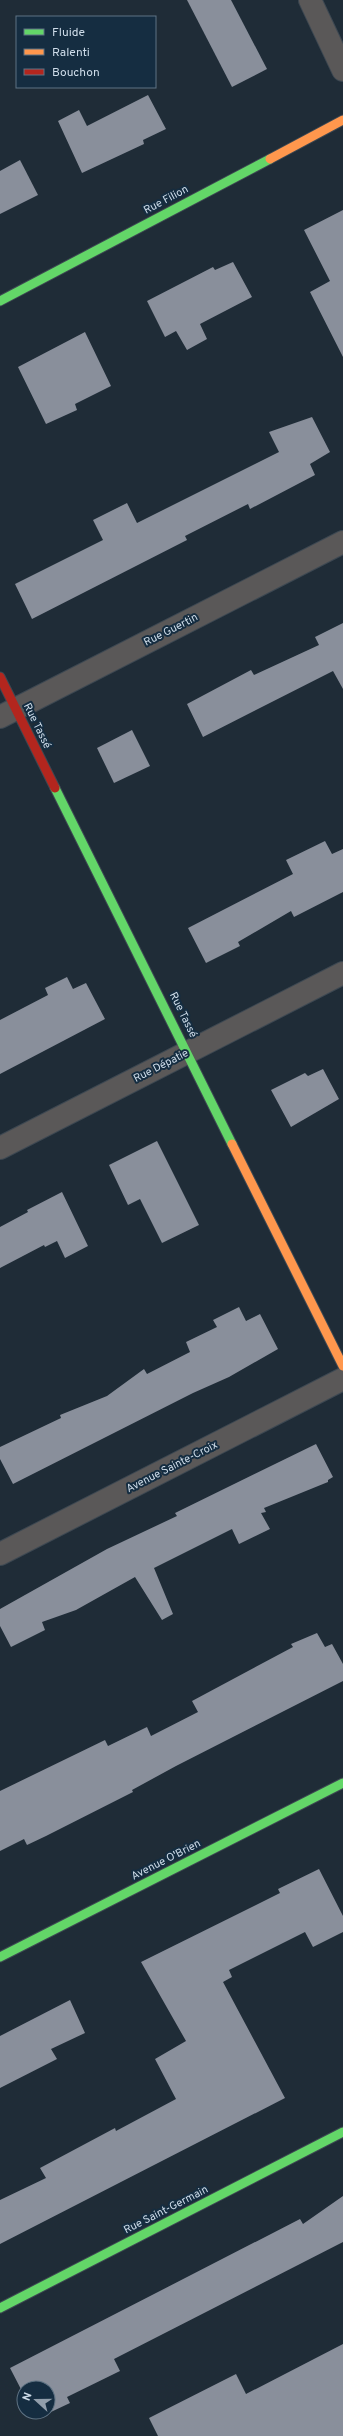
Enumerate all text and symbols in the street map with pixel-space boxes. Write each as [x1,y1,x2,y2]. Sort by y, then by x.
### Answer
legend [16,16,156,88]
text: Fluide [52,25,85,41]
text: Ralenti [52,45,90,61]
text: Bouchon [52,65,100,81]
street label: Rue Filion [141,182,191,218]
street label: Rue Guertin [142,610,200,650]
street label: Rue Tassé [20,701,54,751]
street label: Rue Tassé [166,990,200,1040]
street label: Rue Dépatie [131,1046,191,1086]
street label: Avenue Sainte-Croix [124,1438,220,1496]
street label: Avenue O'Brien [129,1836,203,1884]
street label: Rue Saint-Germain [121,2183,211,2237]
north arrow [16,2380,56,2420]
text: N [20,2391,36,2403]

